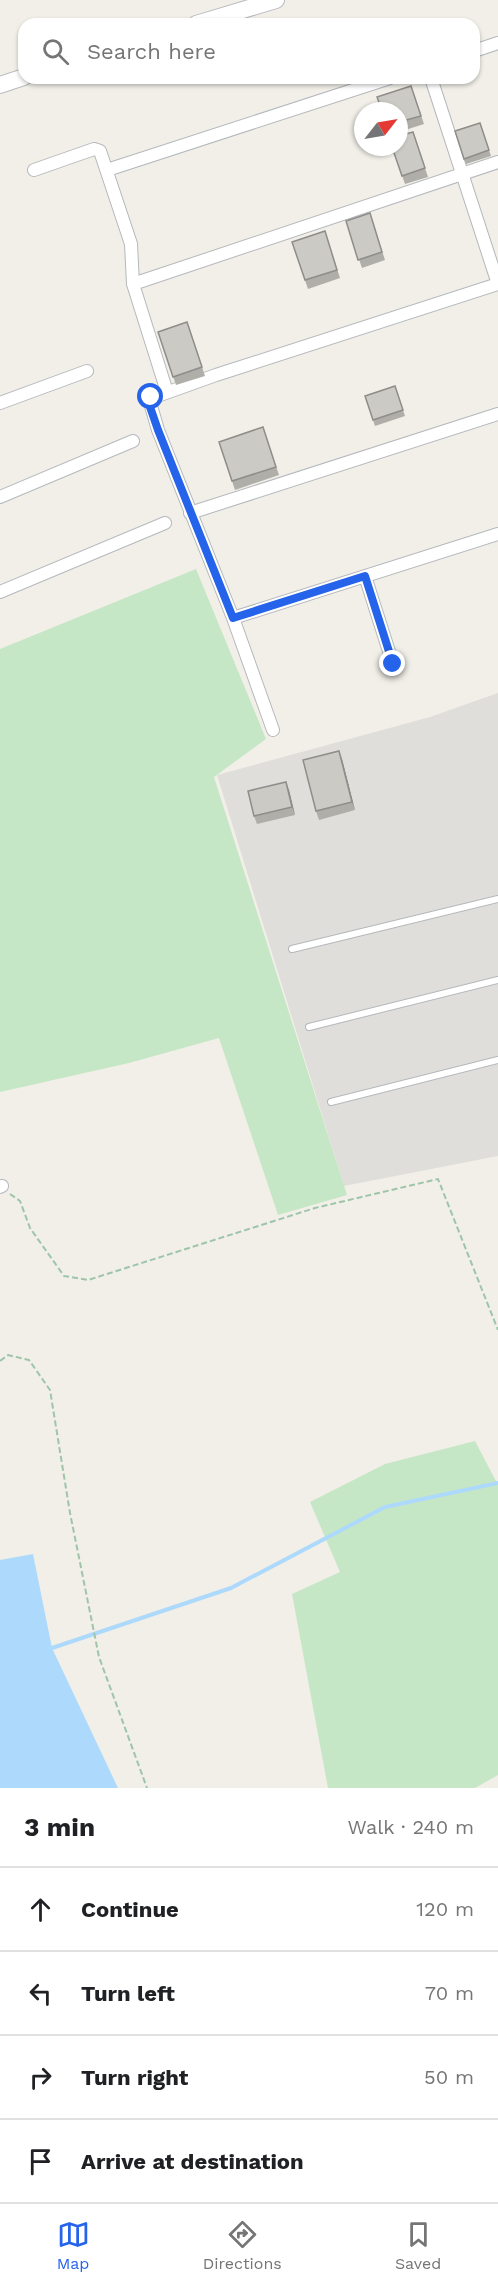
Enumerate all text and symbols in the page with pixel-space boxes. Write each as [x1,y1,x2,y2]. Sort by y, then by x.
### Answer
search box [18,18,480,84]
icon: search [39,35,72,68]
text: Search here [87,39,216,64]
north arrow [354,102,408,156]
route start [137,383,163,409]
route end [379,650,405,676]
text: 3 min [24,1812,95,1842]
text: Walk · 240 m [347,1815,474,1839]
icon: ahead [24,1893,57,1926]
text: Continue [81,1897,179,1922]
text: 120 m [416,1897,474,1921]
icon: left [24,1977,57,2010]
text: Turn left [81,1981,175,2006]
text: 70 m [425,1981,474,2005]
icon: right [24,2061,57,2094]
text: Turn right [81,2065,188,2090]
text: 50 m [424,2065,474,2089]
icon: arrive [24,2145,57,2178]
text: Arrive at destination [81,2149,304,2174]
tab: Map [57,2218,90,2273]
tab: Directions [203,2218,282,2273]
tab: Saved [395,2218,441,2273]

